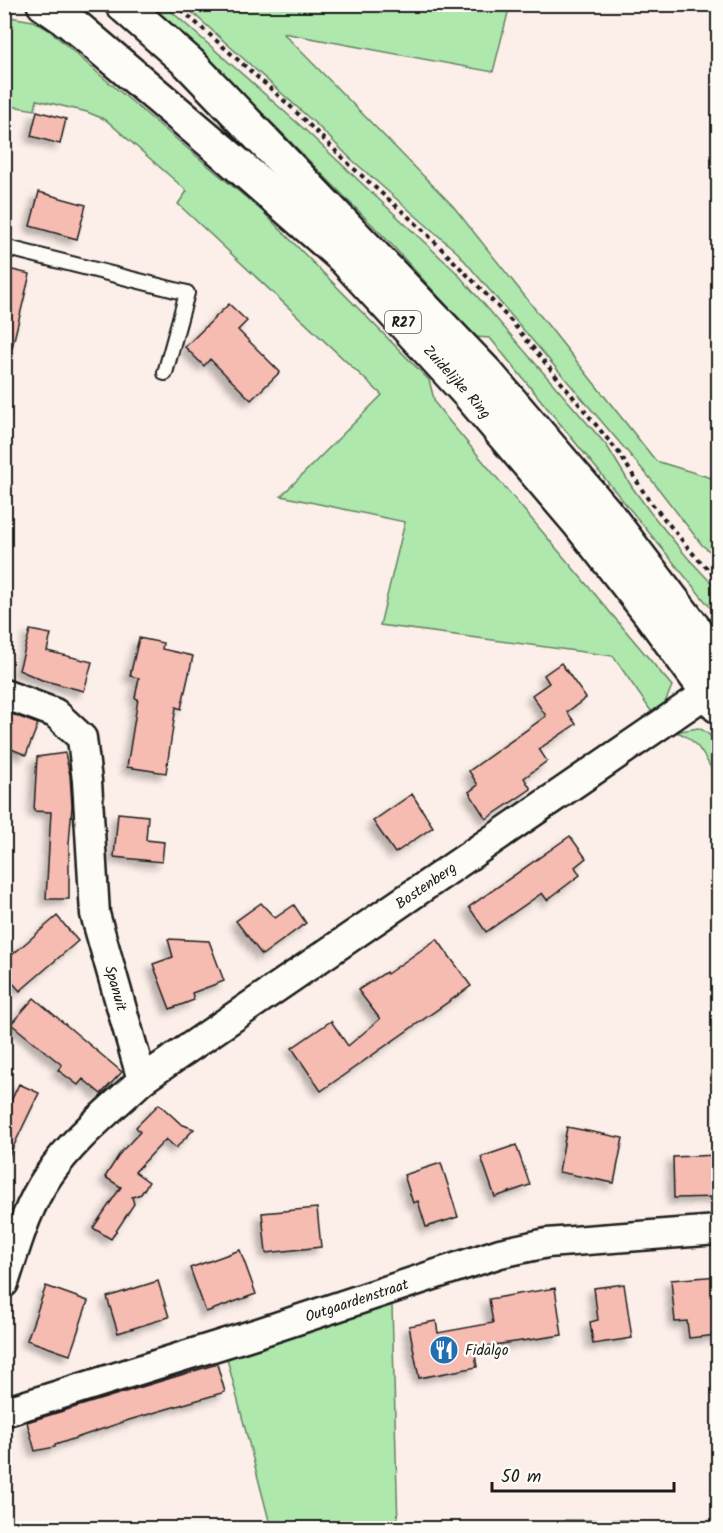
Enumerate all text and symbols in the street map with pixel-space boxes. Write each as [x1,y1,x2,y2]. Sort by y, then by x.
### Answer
road number: R27 [385,311,421,333]
street label: Zuidelijke Ring [417,340,496,425]
street label: Bostenberg [391,857,462,916]
street label: Spanuit [97,963,133,1015]
street label: Outgaardenstraat [302,1273,412,1330]
restaurant icon: Fidalgo [428,1334,460,1366]
place label: Fidalgo [465,1339,509,1363]
scale bar [492,1455,674,1493]
text: 50 m [501,1463,541,1492]

